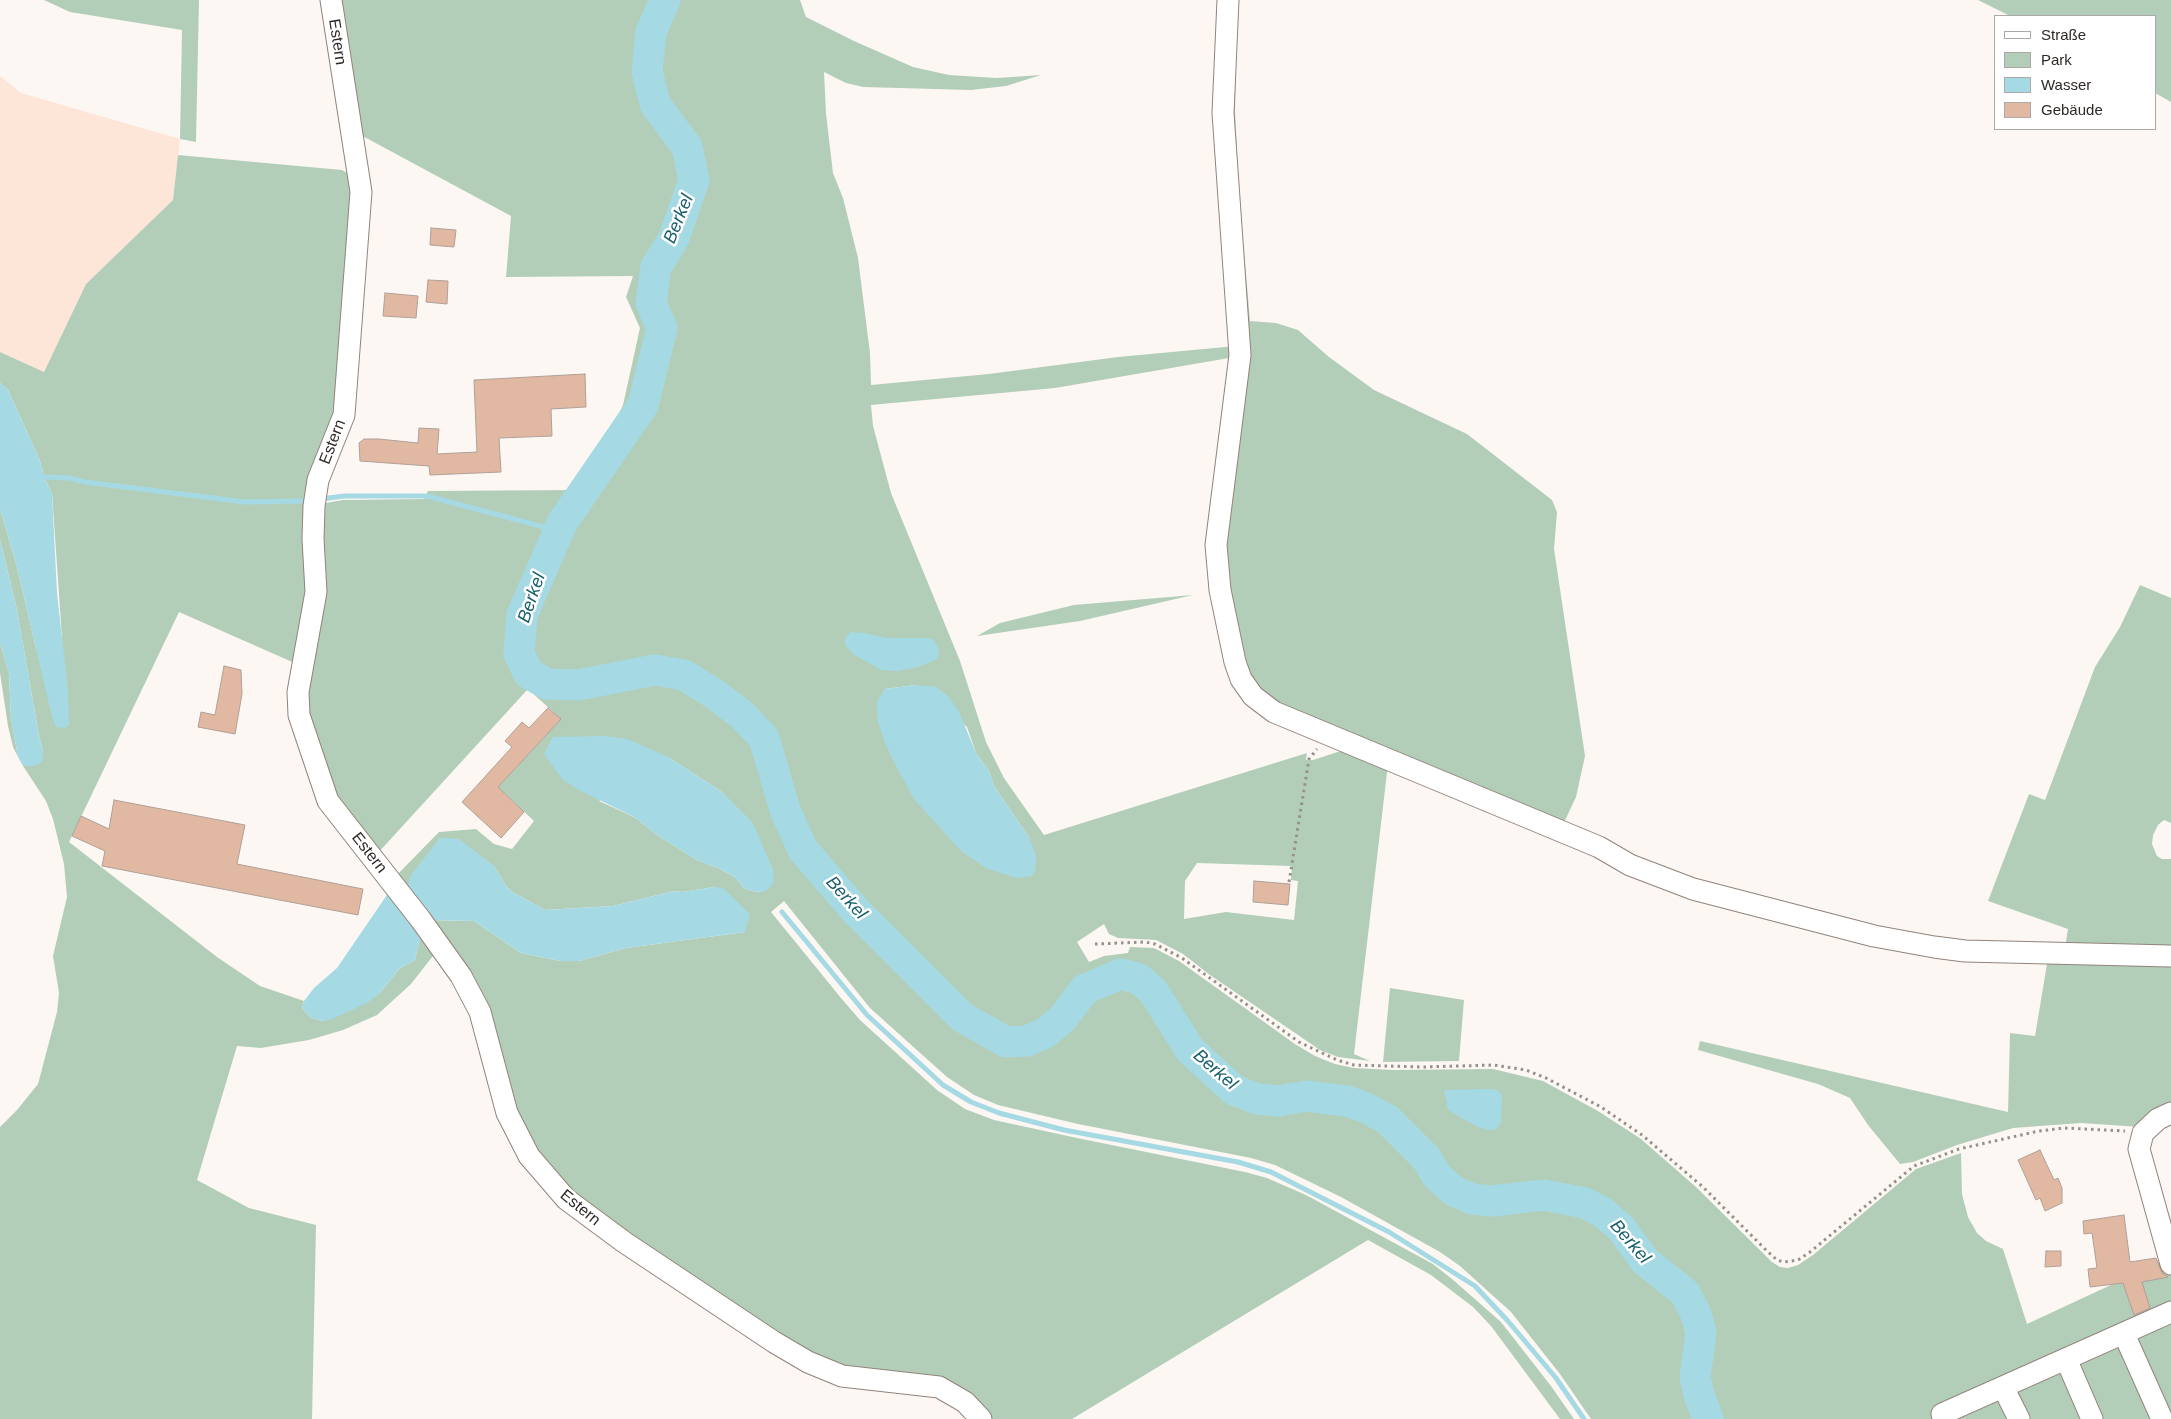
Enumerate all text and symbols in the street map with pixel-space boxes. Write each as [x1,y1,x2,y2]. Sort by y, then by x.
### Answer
legend [1994,15,2156,130]
street label: Estern [324,18,350,66]
text: Straße [2041,26,2086,43]
text: Park [2041,51,2072,68]
text: Wasser [2041,76,2091,93]
text: Gebäude [2041,101,2103,118]
water label: Berkel [659,191,699,247]
street label: Estern [316,417,350,467]
water label: Berkel [513,570,551,626]
street label: Estern [347,829,391,877]
water label: Berkel [821,872,871,924]
water label: Berkel [1189,1045,1241,1095]
street label: Estern [556,1186,604,1230]
water label: Berkel [1605,1216,1655,1268]

